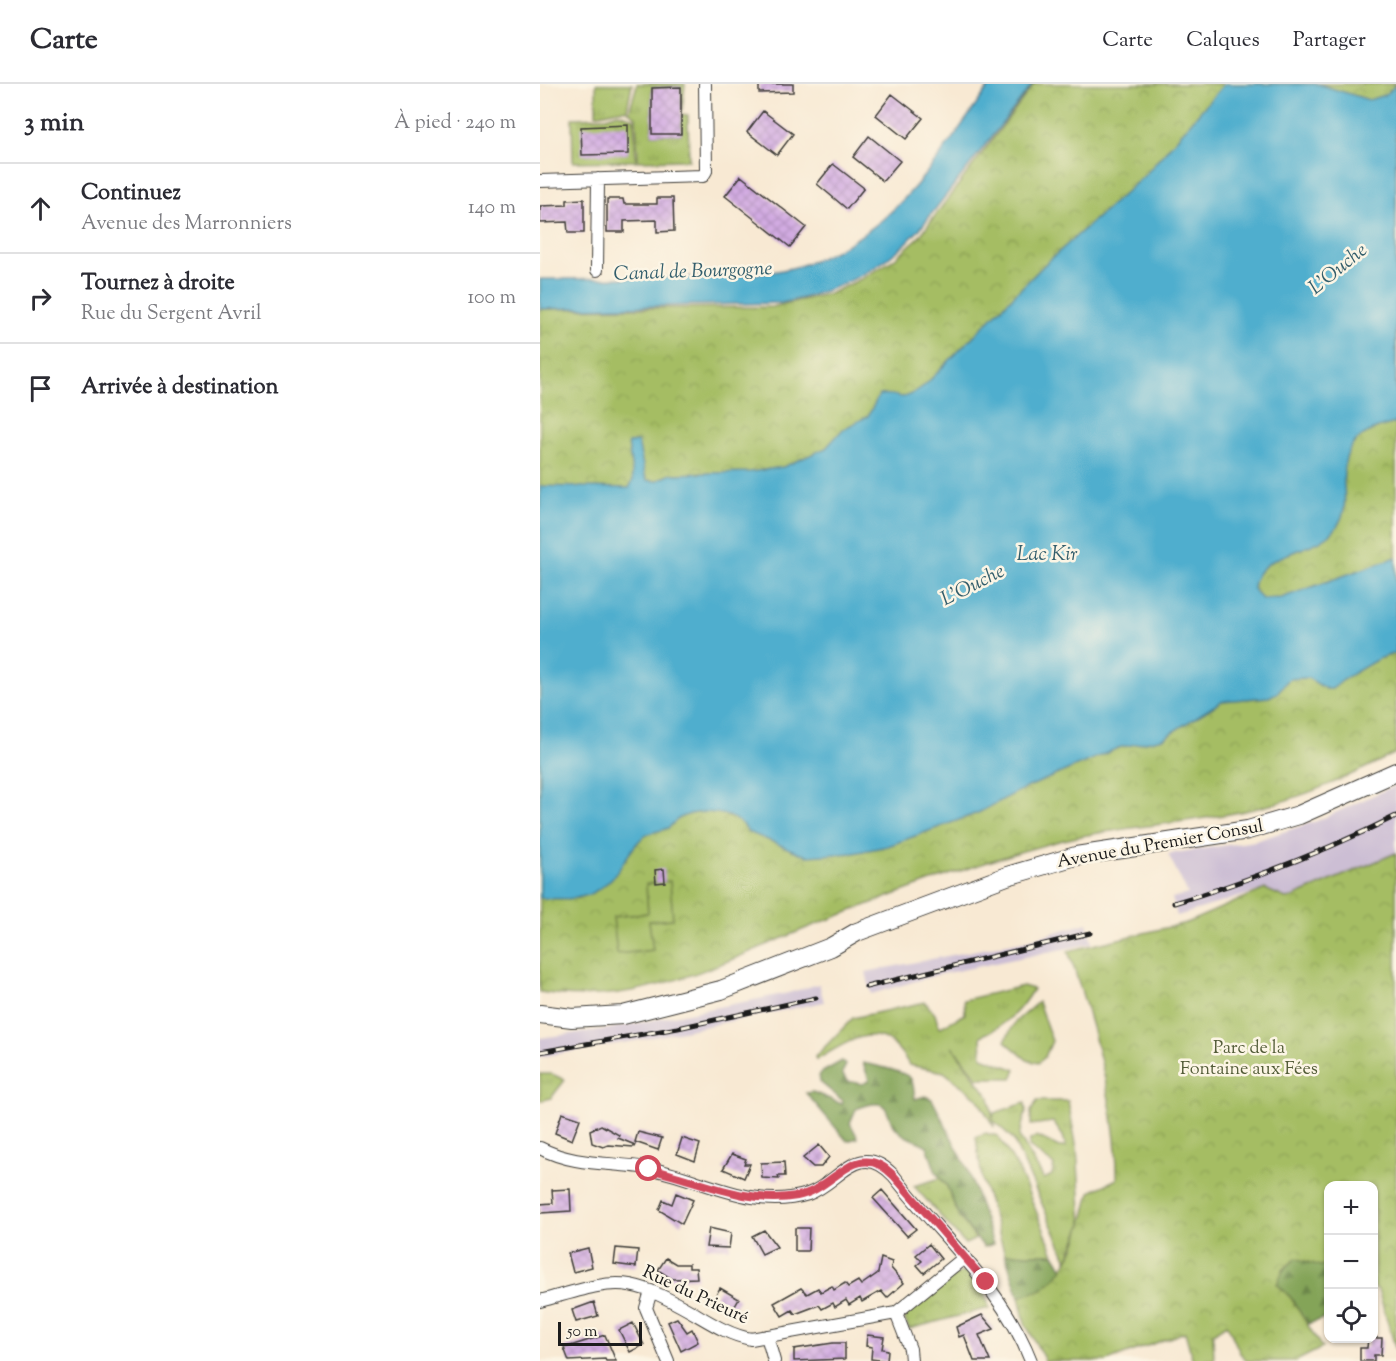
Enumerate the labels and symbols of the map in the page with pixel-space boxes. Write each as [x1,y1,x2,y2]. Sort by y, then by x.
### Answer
water label: L'Ouche [1303,237,1374,303]
water label: Canal de Bourgogne [613,255,773,290]
water label: Lac Kir [1017,541,1077,570]
water label: L'Ouche [936,558,1010,615]
street label: Avenue du Premier Consul [1055,814,1266,876]
park label: Parc de la Fontaine aux Fées [1180,1036,1318,1083]
route start [635,1155,661,1181]
street label: Rue du Prieuré [638,1260,753,1332]
route end [972,1268,998,1294]
scale bar [558,1319,642,1346]

